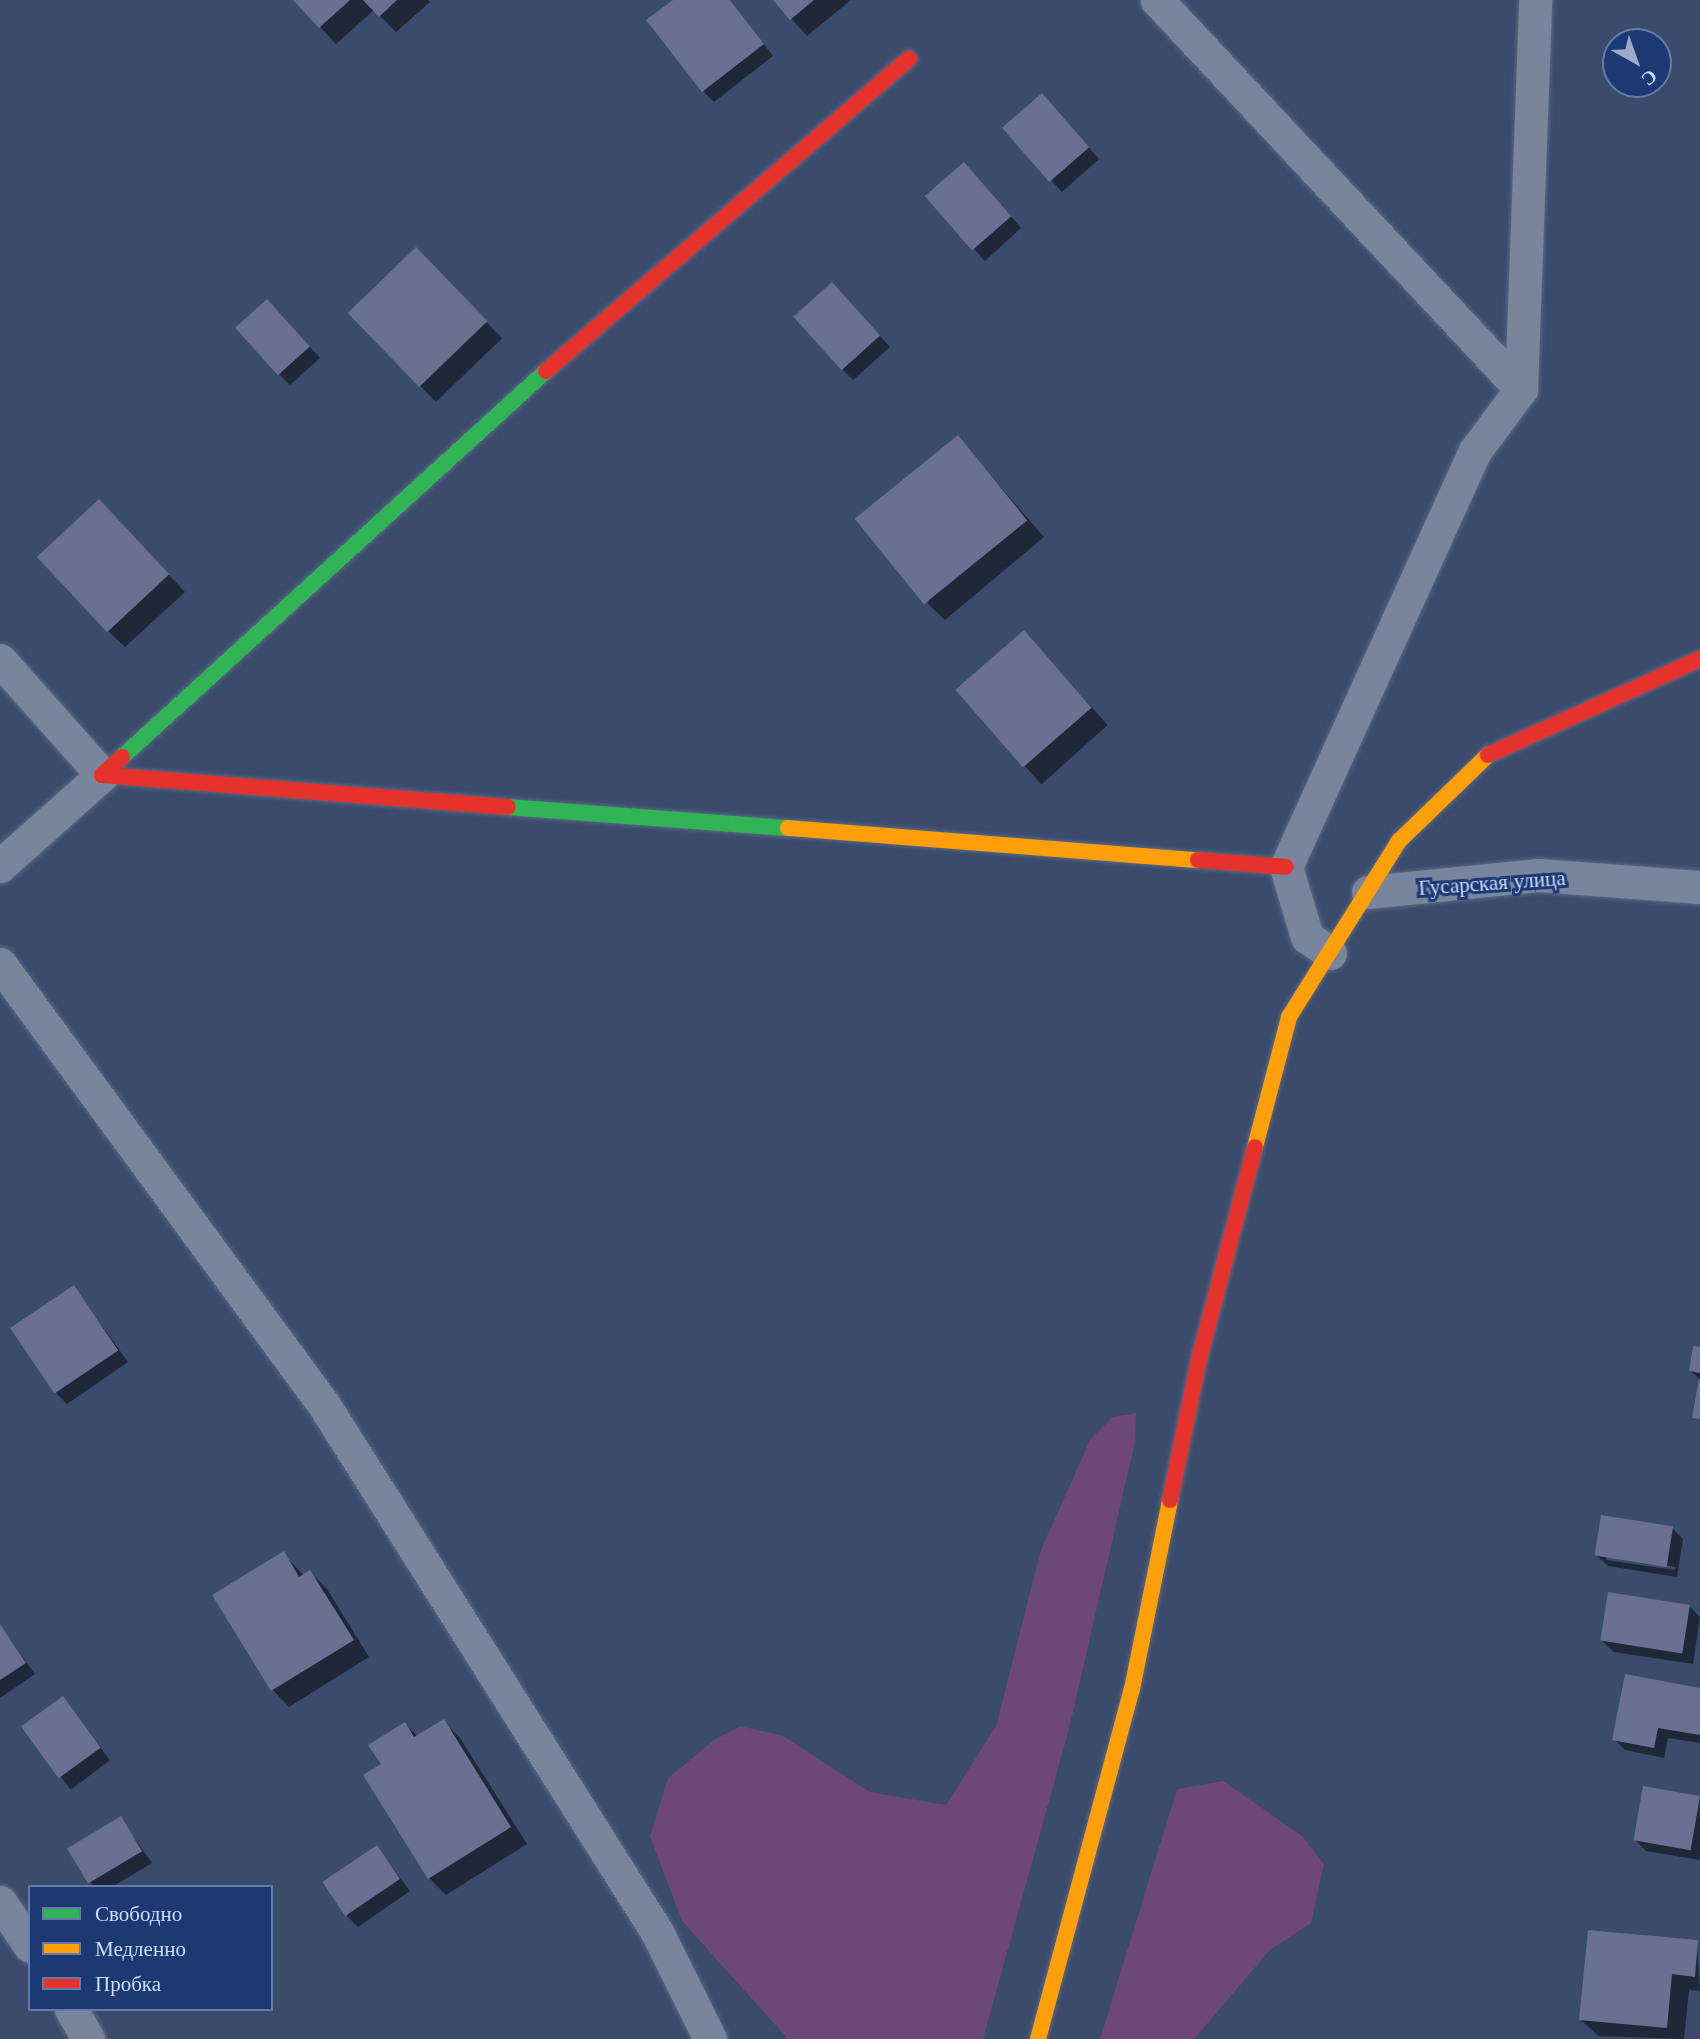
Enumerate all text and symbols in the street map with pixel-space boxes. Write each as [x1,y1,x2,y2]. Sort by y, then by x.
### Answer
north arrow [1602,28,1672,98]
text: С [1637,65,1662,91]
street label: Гусарская улица [1418,865,1566,901]
legend [28,1885,273,2011]
text: Свободно [95,1901,182,1927]
text: Медленно [95,1936,186,1962]
text: Пробка [95,1971,161,1997]

